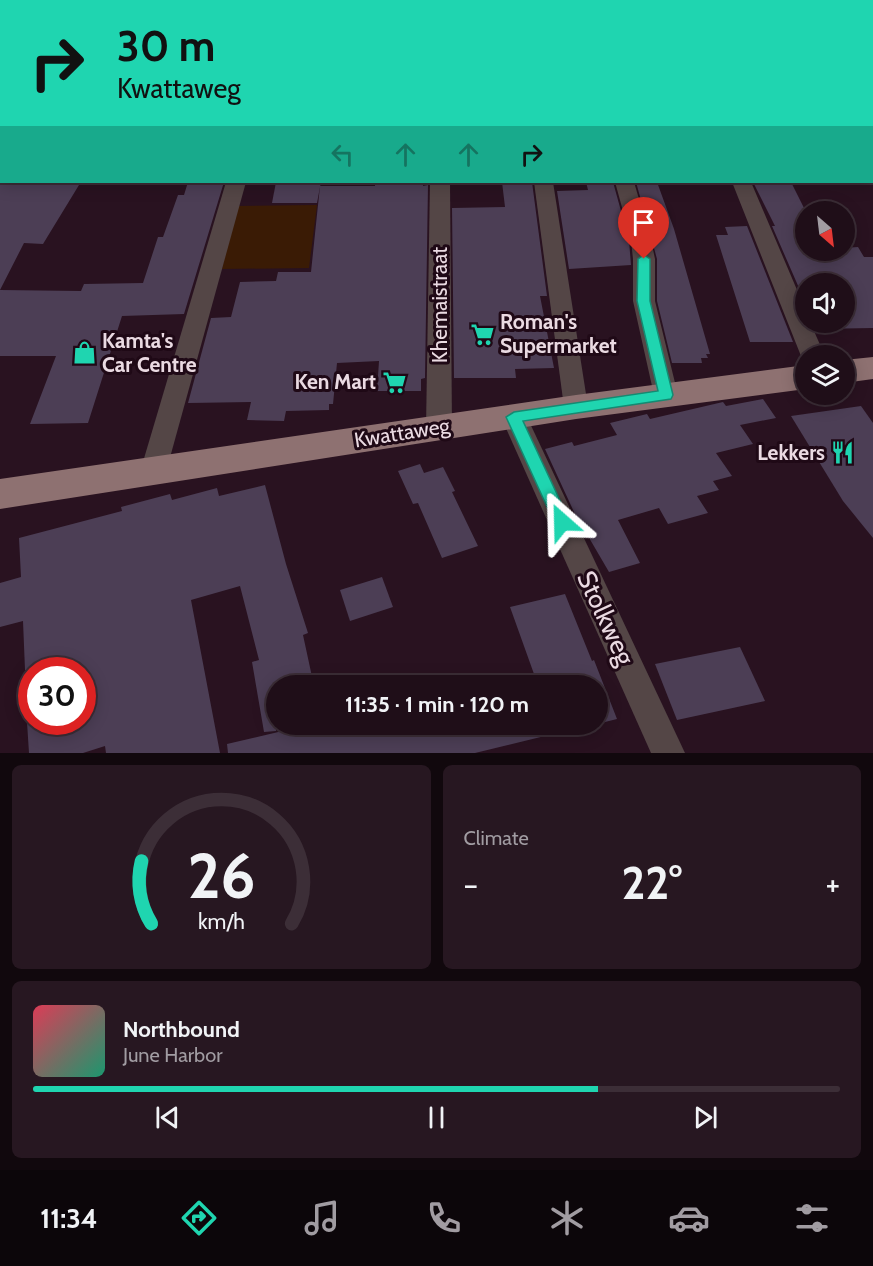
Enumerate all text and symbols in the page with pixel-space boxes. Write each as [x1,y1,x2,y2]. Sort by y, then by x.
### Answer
text: 30 m [117,20,215,72]
icon: right [18,24,96,102]
text: Kwattaweg [117,72,241,105]
icon: left [326,138,359,171]
icon: ahead [389,138,422,171]
icon: ahead [452,138,485,171]
icon: right [515,138,548,171]
pin [618,197,669,259]
north arrow [795,201,855,261]
map controls [795,201,855,405]
icon: arrive [627,206,660,239]
street label: Khemaistraat [427,247,452,363]
button: sound [795,273,855,333]
place label: Roman's Supermarket [500,309,617,358]
supermarket icon: Roman's Supermarket [469,321,495,347]
place label: Kamta's Car Centre [102,328,197,377]
shop icon: Kamta's Car Centre [71,340,97,366]
button: layers [795,345,855,405]
place label: Ken Mart [294,369,376,394]
supermarket icon: Ken Mart [381,369,407,395]
street label: Kwattaweg [352,413,452,452]
place label: Lekkers [757,440,825,465]
restaurant icon: Lekkers [830,440,856,466]
position arrow [530,490,594,554]
street label: Stolkweg [570,566,642,671]
speed limit sign: 30 [18,657,96,735]
text: 11:35 · 1 min · 120 m [345,691,529,718]
text: Climate [464,826,529,850]
text: 26 [187,838,255,914]
text: 22° [621,856,682,910]
text: − [464,864,478,904]
text: + [825,864,840,904]
text: km/h [198,908,245,934]
text: Northbound [123,1016,240,1043]
text: June Harbor [123,1043,223,1067]
icon: previous [151,1101,184,1134]
icon: pause [420,1101,453,1134]
icon: next [689,1101,722,1134]
icon: directions [178,1197,220,1239]
icon: music [301,1197,343,1239]
icon: phone [423,1197,465,1239]
icon: climate [546,1197,588,1239]
icon: car [668,1197,710,1239]
icon: filters [791,1197,833,1239]
text: 11:34 [40,1202,98,1235]

